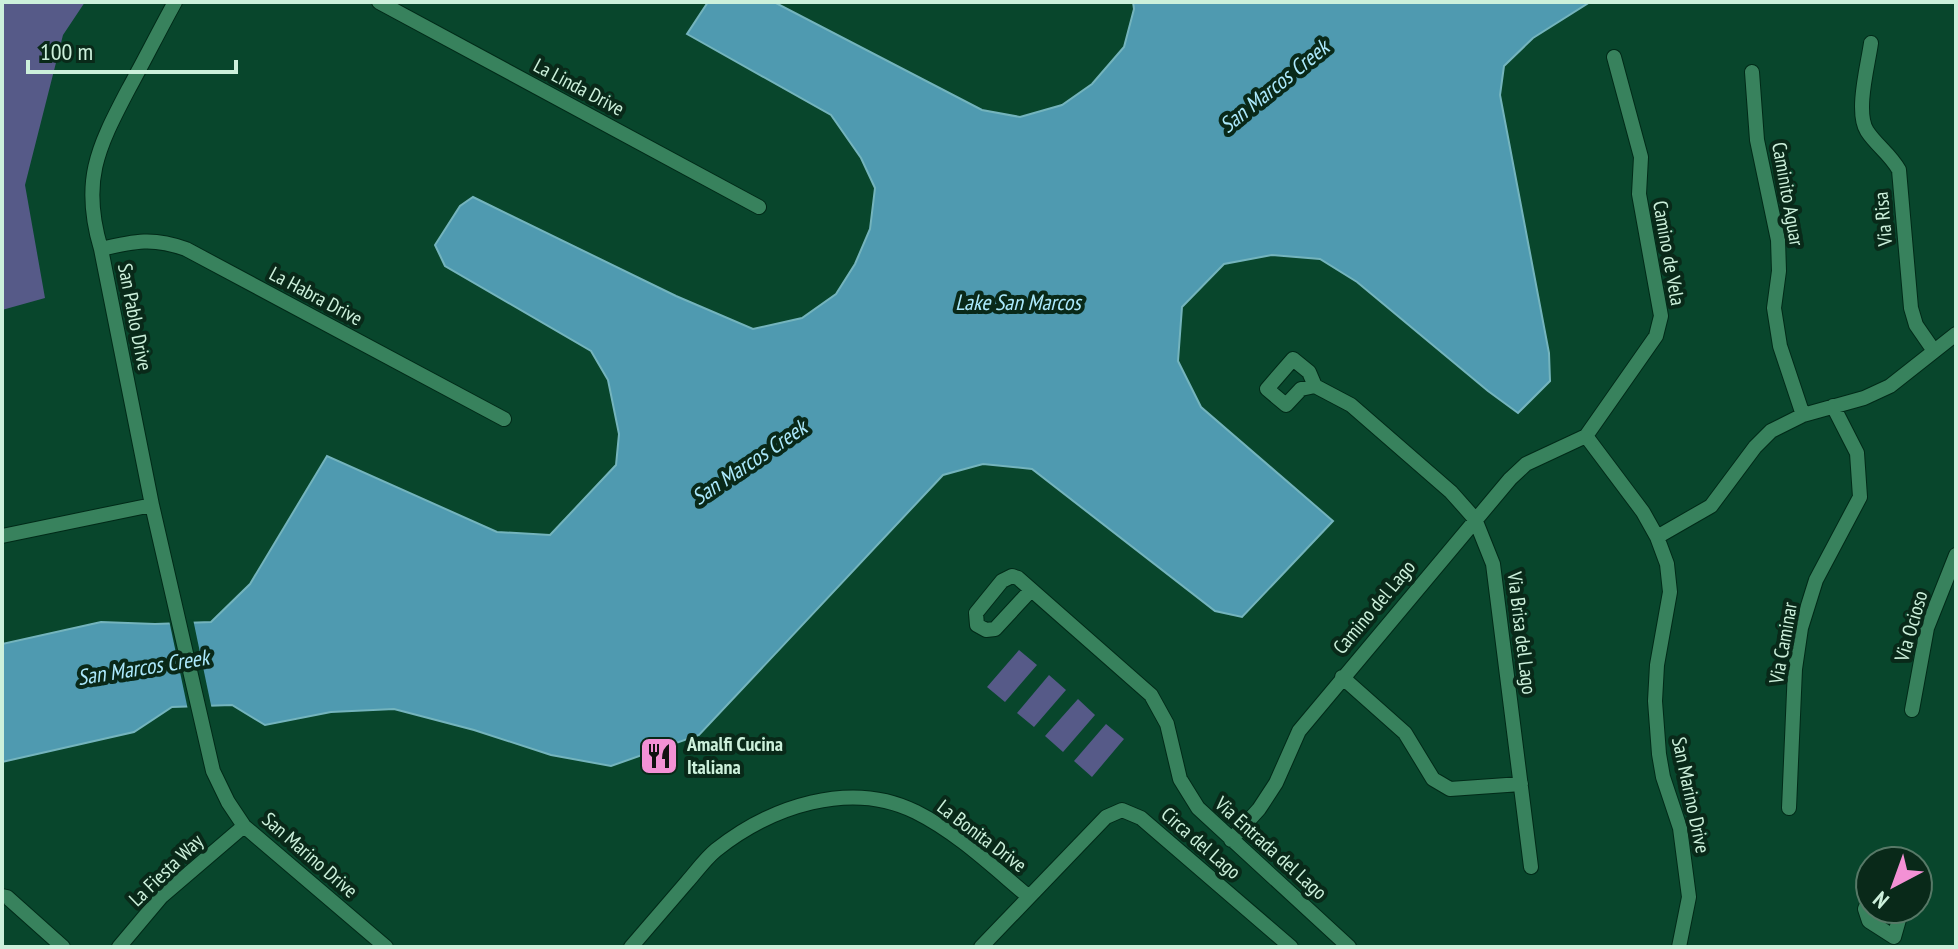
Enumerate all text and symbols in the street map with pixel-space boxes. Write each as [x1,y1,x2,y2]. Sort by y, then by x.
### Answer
scale bar [28,24,236,74]
water label: San Marcos Creek [1214,32,1336,139]
text: 100 m [40,36,93,67]
street label: La Linda Drive [529,52,629,122]
street label: Caminito Aguar [1766,140,1810,249]
street label: Via Risa [1868,191,1898,248]
street label: Camino de Vela [1647,199,1691,307]
street label: San Pablo Drive [112,261,158,373]
street label: La Habra Drive [265,261,367,331]
water label: Lake San Marcos [955,288,1083,316]
water label: San Marcos Creek [686,412,814,511]
street label: Camino del Lago [1327,555,1421,659]
street label: Via Brisa del Lago [1501,569,1542,696]
street label: Via Ocioso [1888,588,1933,665]
street label: Via Caminar [1763,600,1803,687]
water label: San Marcos Creek [75,642,213,691]
place label: Amalfi Cucina Italiana [686,731,783,780]
restaurant icon: Amalfi Cucina Italiana [638,735,680,777]
street label: San Marino Drive [1666,735,1716,855]
street label: Via Entrada del Lago [1209,790,1333,905]
street label: La Bonita Drive [932,794,1032,878]
street label: Circa del Lago [1156,801,1246,885]
street label: San Marino Drive [257,806,363,904]
street label: La Fiesta Way [123,828,209,912]
north arrow [1854,845,1934,925]
text: N [1867,886,1895,915]

